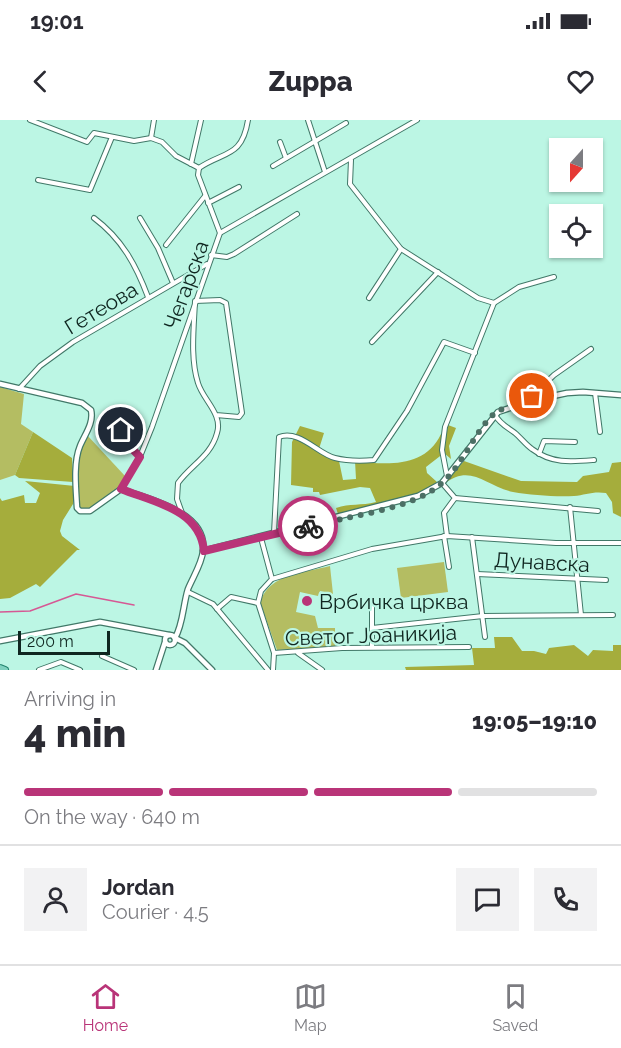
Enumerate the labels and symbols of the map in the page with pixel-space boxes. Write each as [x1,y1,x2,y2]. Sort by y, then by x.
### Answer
north arrow [549,138,603,192]
street label: Чегарска [158,237,214,333]
street label: Гетеова [60,277,142,339]
pin [506,370,557,421]
pin [95,404,146,455]
courier [278,496,338,556]
street label: Дунавска [493,547,591,577]
place label: Врбичка црква [319,589,468,614]
marker: Врбичка црква [300,594,314,608]
street label: Светог Јоаникија [285,620,457,650]
scale bar [18,628,110,656]

